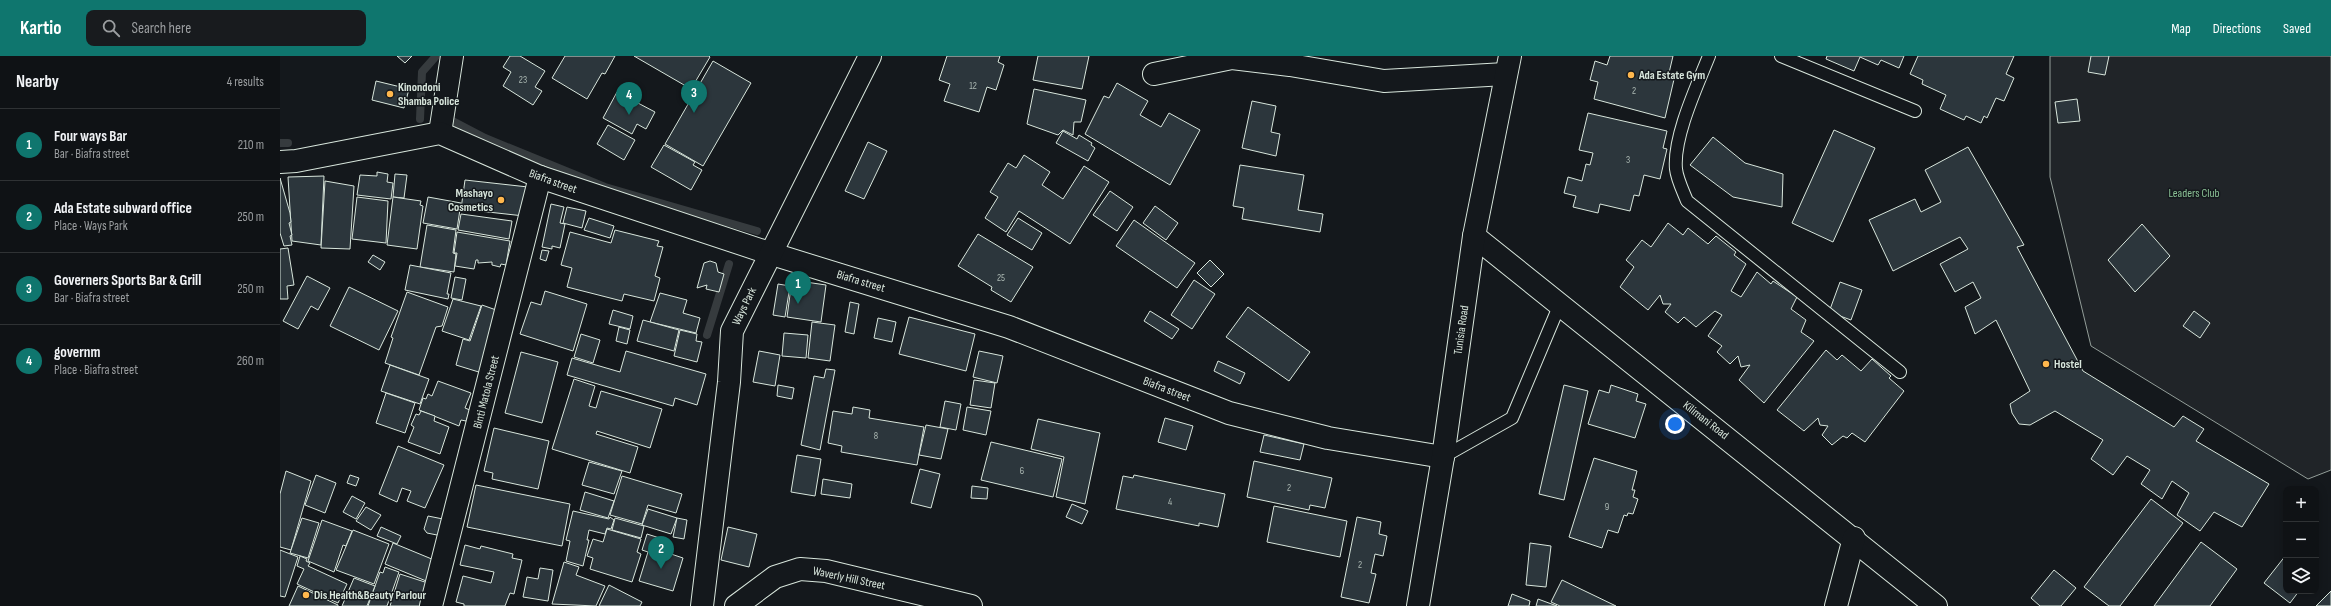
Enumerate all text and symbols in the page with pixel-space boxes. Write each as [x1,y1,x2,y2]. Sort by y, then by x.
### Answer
search box [86,10,366,46]
text: Kartio [20,17,62,40]
icon: search [100,17,122,39]
text: Search here [132,19,191,38]
text: Map [2171,20,2191,37]
text: Directions [2213,20,2261,37]
text: Saved [2283,20,2311,37]
place label: Ada Estate Gym [1638,68,1705,83]
marker: Ada Estate Gym [1626,70,1636,80]
text: Nearby [16,72,59,92]
text: 4 results [227,74,264,90]
house number: 23 [519,74,527,86]
place label: Kinondoni Shamba Police [398,80,459,109]
pin: 3 [681,80,707,113]
house number: 12 [969,80,977,92]
pin: 4 [616,82,642,115]
house number: 2 [1632,85,1636,97]
marker: Kinondoni Shamba Police [385,89,395,99]
text: Four ways Bar [54,127,127,146]
text: 1 [26,137,32,153]
text: 210 m [238,137,264,153]
text: Bar · Biafra street [54,146,129,162]
house number: 3 [1626,154,1630,166]
street label: Biafra street [527,166,579,197]
place label: Mashayo Cosmetics [448,186,493,215]
park label: Leaders Club [2168,186,2220,201]
marker: Mashayo Cosmetics [496,195,506,205]
text: Ada Estate subward office [54,199,192,218]
text: 2 [26,209,32,225]
text: 250 m [237,209,264,225]
text: Place · Ways Park [54,218,128,234]
street label: Biafra street [835,267,887,296]
text: Governers Sports Bar & Grill [54,271,201,290]
pin: 1 [785,271,811,304]
house number: 25 [997,272,1005,284]
text: 3 [26,281,32,297]
text: 250 m [237,281,264,297]
street label: Ways Park [729,284,760,328]
text: Bar · Biafra street [54,290,129,306]
street label: Tunisia Road [1451,305,1472,356]
text: governm [54,343,100,362]
text: 4 [26,353,32,369]
text: 260 m [237,353,264,369]
street label: Binti Matola Street [470,354,503,430]
place label: Hostel [2054,357,2082,372]
marker: Hostel [2041,359,2051,369]
text: Place · Biafra street [54,362,138,378]
street label: Biafra street [1141,374,1193,406]
street label: Kilimani Road [1680,398,1732,443]
your location [1665,414,1685,434]
house number: 8 [874,430,878,442]
house number: 6 [1020,465,1024,477]
house number: 2 [1287,482,1291,494]
map controls [2283,486,2319,594]
button: + [2283,486,2319,522]
house number: 4 [1168,496,1172,508]
house number: 9 [1605,501,1609,513]
button: − [2283,522,2319,558]
pin: 2 [648,536,674,569]
button: layers [2283,558,2319,594]
house number: 2 [1358,559,1362,571]
street label: Waverly Hill Street [811,563,887,594]
place label: Dis Health&Beauty Parlour [314,588,426,603]
marker: Dis Health&Beauty Parlour [301,590,311,600]

